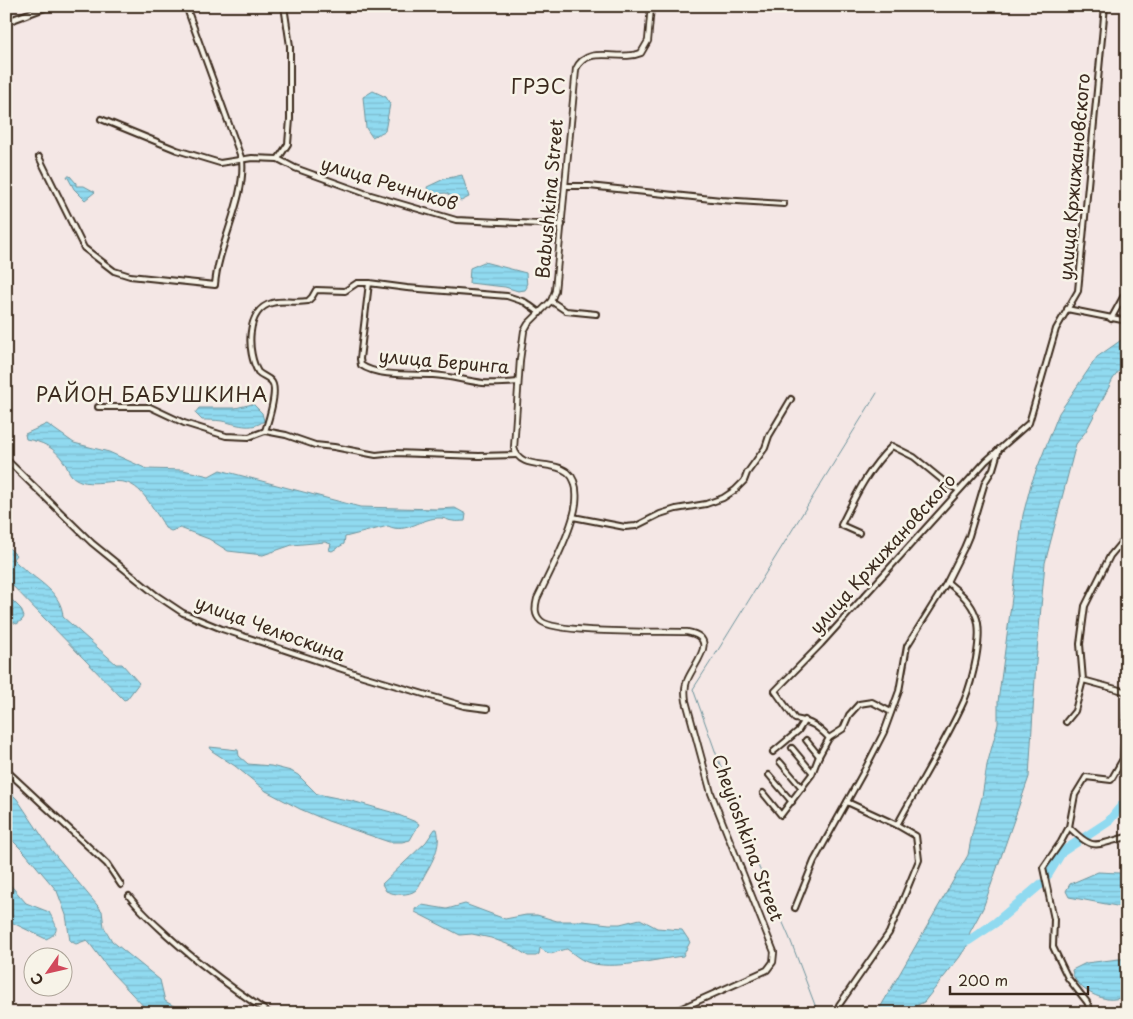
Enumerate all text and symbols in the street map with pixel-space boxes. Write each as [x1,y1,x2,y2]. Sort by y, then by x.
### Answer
district label: ГРЭС [511,71,567,101]
street label: улица Кржижановского [1051,72,1096,282]
street label: Babushkina Street [528,118,569,280]
street label: улица Речников [318,149,461,216]
street label: улица Беринга [378,341,511,380]
district label: РАЙОН БАБУШКИНА [36,379,268,409]
street label: улица Кржижановского [802,467,961,639]
street label: улица Челюскина [192,588,350,668]
street label: Cheyioshkina Street [706,750,791,925]
north arrow [22,946,72,996]
scale bar [950,964,1088,996]
text: 200 m [958,968,1008,991]
text: С [25,969,48,990]

